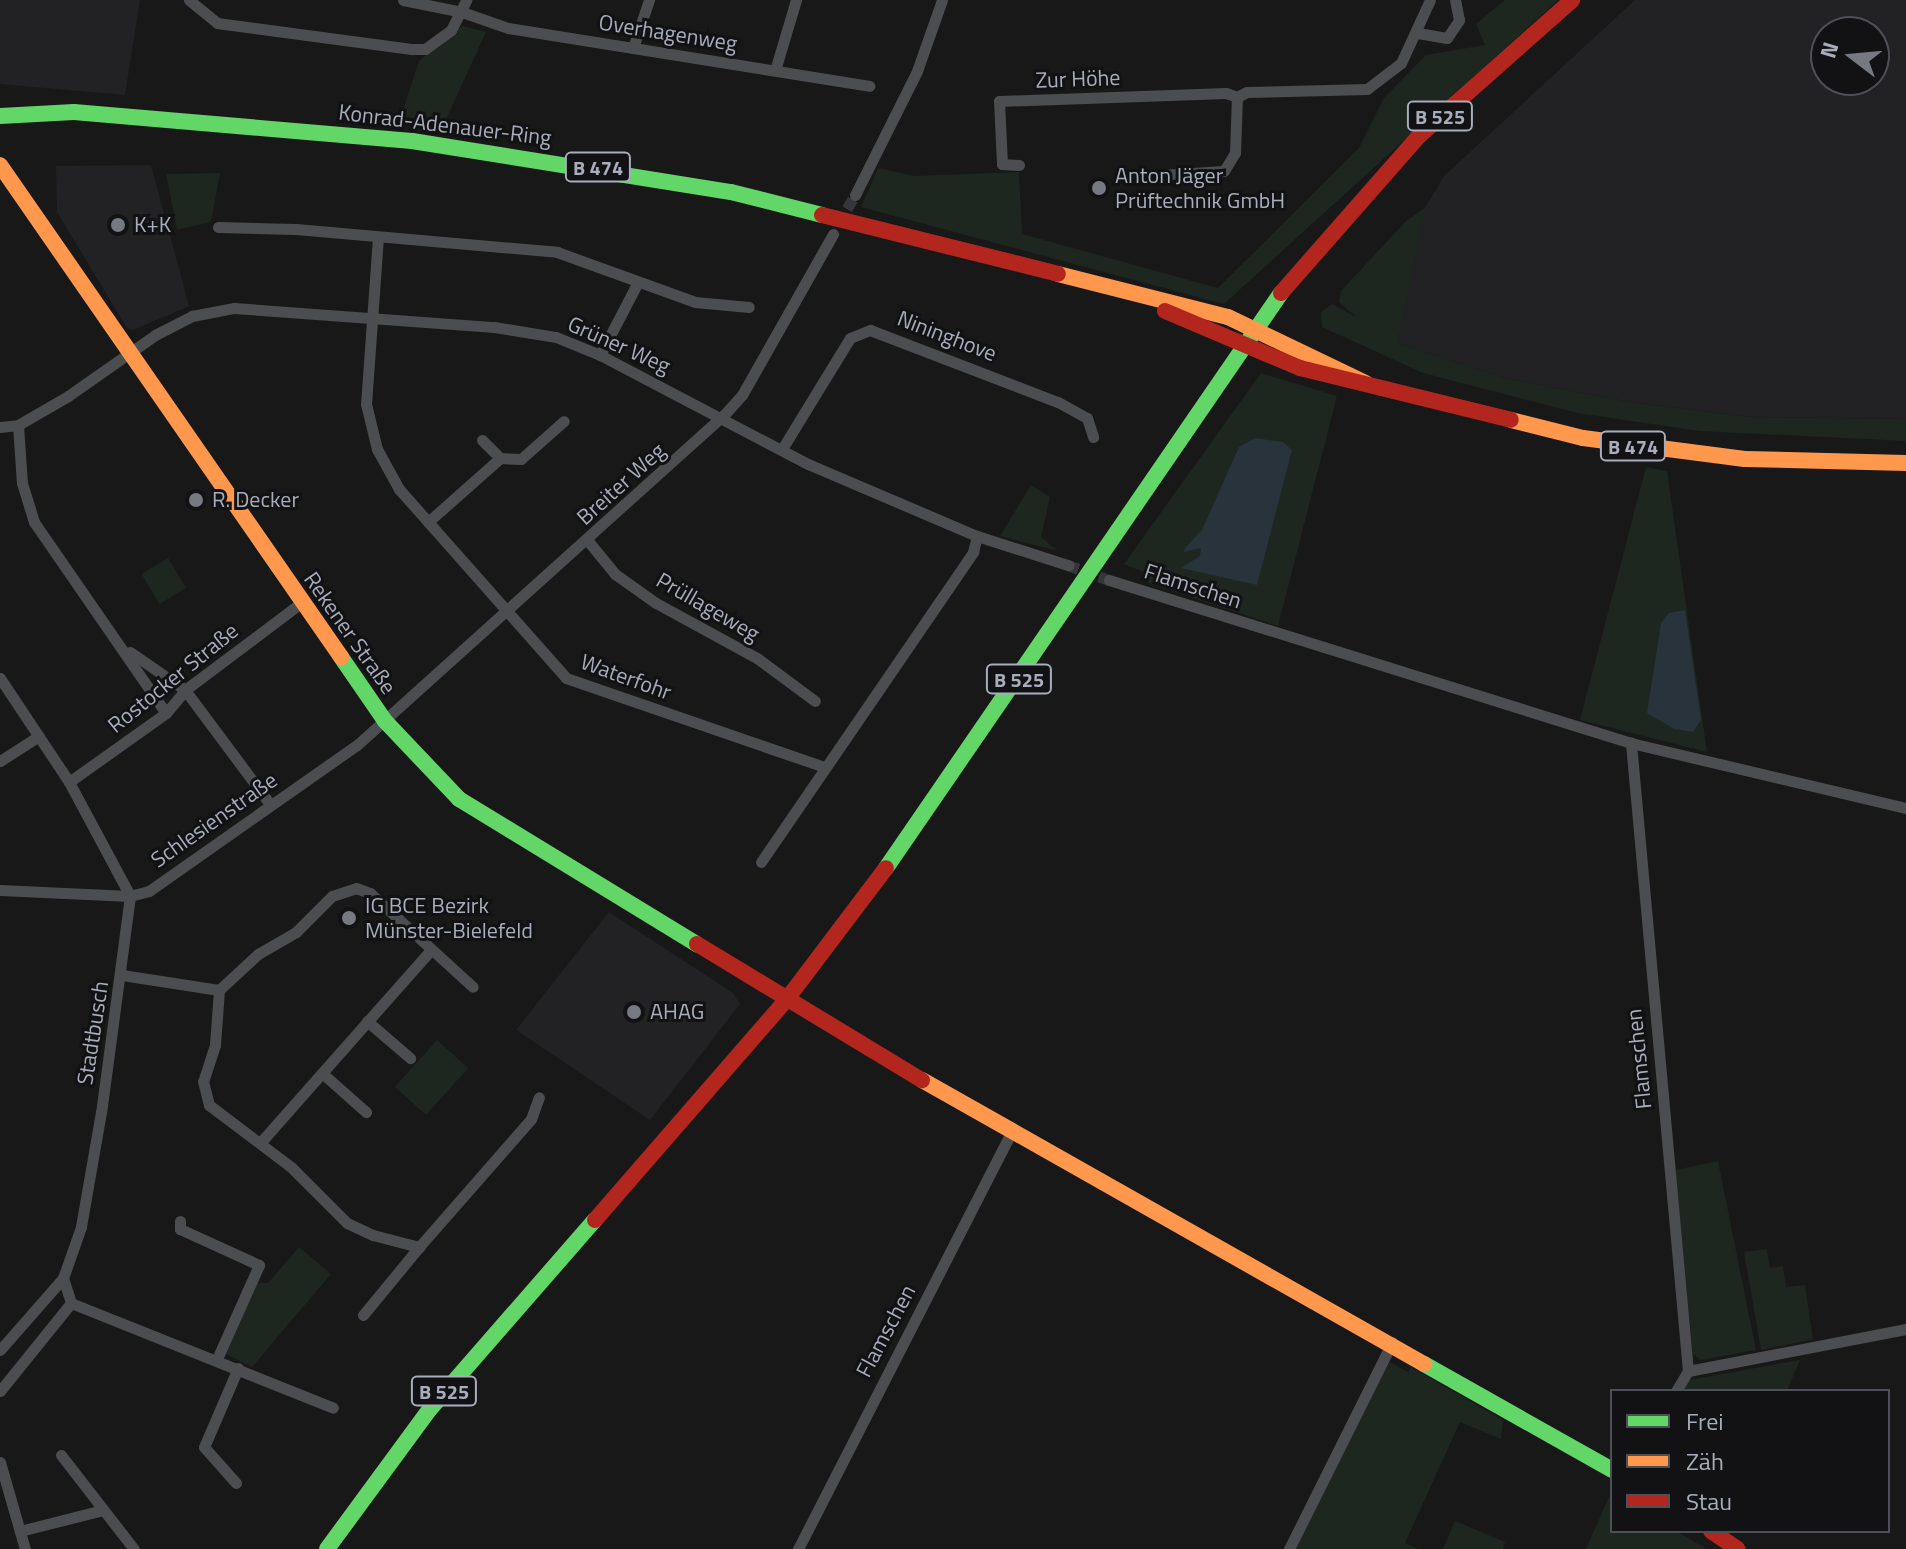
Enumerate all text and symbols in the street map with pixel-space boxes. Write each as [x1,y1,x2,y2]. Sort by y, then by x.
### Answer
street label: Overhagenweg [597,9,739,57]
north arrow [1810,16,1890,96]
text: N [1810,38,1847,62]
street label: Zur Höhe [1035,64,1121,94]
street label: Konrad-Adenauer-Ring [337,99,553,151]
road number: B 525 [1406,100,1474,132]
road number: B 474 [564,151,632,183]
place label: Anton Jäger Prüftechnik GmbH [1115,162,1285,214]
marker: Anton Jäger Prüftechnik GmbH [1090,179,1108,197]
place label: K+K [134,212,171,238]
marker: K+K [109,216,127,234]
street label: Nininghove [894,305,1000,367]
street label: Grüner Weg [564,311,674,379]
road number: B 474 [1599,430,1667,462]
street label: Breiter Weg [571,438,671,530]
place label: R. Decker [212,487,299,513]
marker: R. Decker [187,491,205,509]
street label: Flamschen [1141,558,1245,614]
street label: Rekener Straße [298,567,402,699]
street label: Prüllageweg [652,567,764,647]
street label: Rostocker Straße [103,617,243,739]
street label: Waterfohr [577,648,675,706]
road number: B 525 [985,663,1053,695]
street label: Schlesienstraße [146,767,282,873]
place label: IG BCE Bezirk Münster-Bielefeld [365,892,533,944]
marker: IG BCE Bezirk Münster-Bielefeld [340,909,358,927]
street label: Stadtbusch [72,979,114,1087]
place label: AHAG [650,999,704,1025]
marker: AHAG [625,1003,643,1021]
street label: Flamschen [1621,1008,1657,1110]
street label: Flamschen [851,1280,921,1382]
road number: B 525 [410,1375,478,1407]
legend [1610,1389,1890,1533]
text: Frei [1686,1403,1724,1439]
text: Zäh [1686,1443,1724,1479]
text: Stau [1686,1483,1732,1519]

